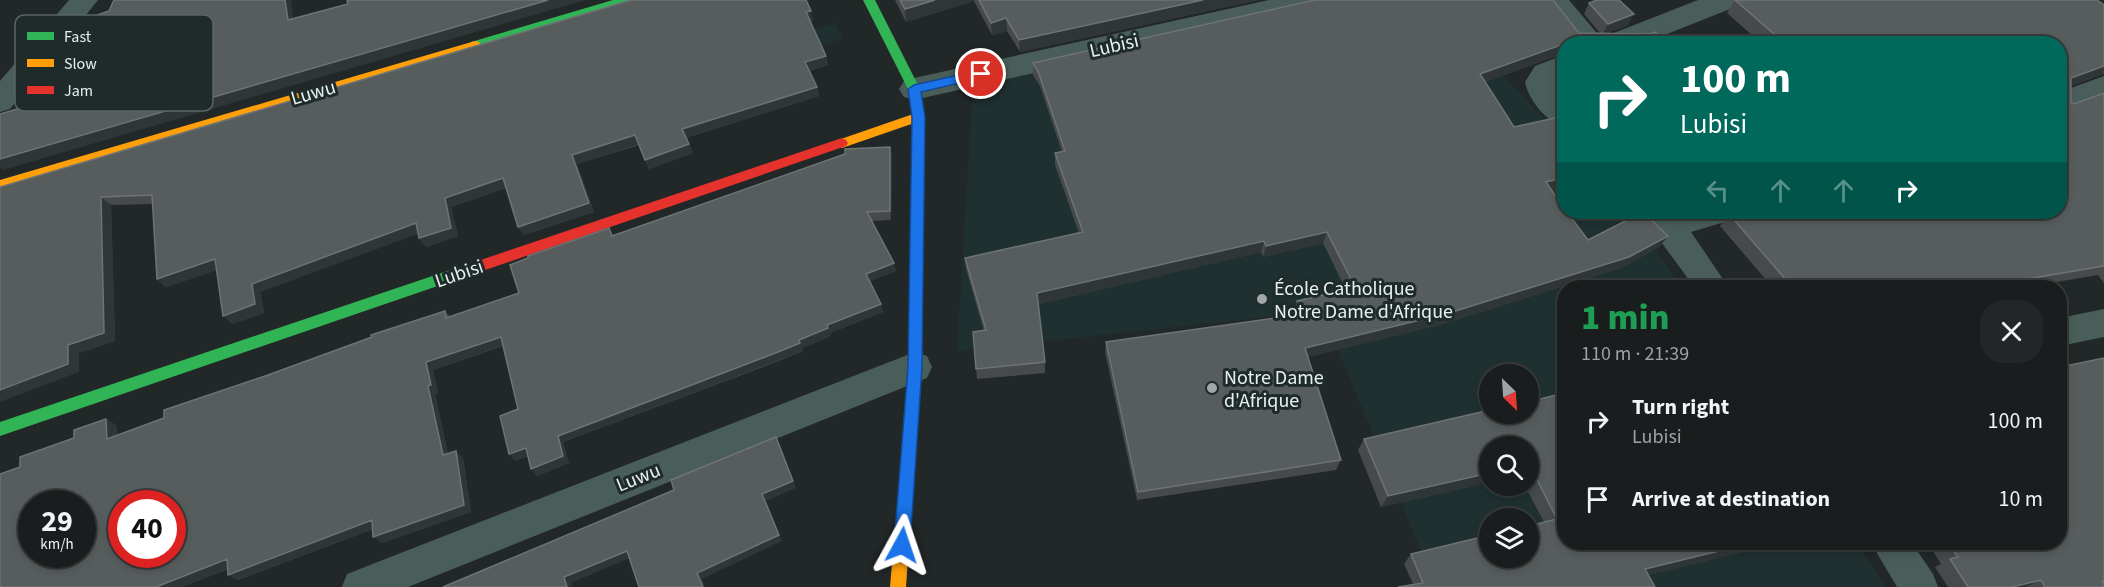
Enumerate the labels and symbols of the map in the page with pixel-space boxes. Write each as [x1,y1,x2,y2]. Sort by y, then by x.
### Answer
legend [15,15,213,111]
text: Fast [64,26,92,48]
street label: Lubisi [1087,27,1142,65]
pin [955,48,1006,99]
text: Slow [64,53,97,75]
street label: Luwu [287,73,339,113]
text: Jam [64,80,93,102]
street label: Lubisi [431,253,487,295]
place label: École Catholique Notre Dame d'Afrique [1274,275,1453,326]
marker: École Catholique Notre Dame d'Afrique [1255,292,1269,306]
place label: Notre Dame d'Afrique [1224,364,1324,415]
north arrow [1479,364,1539,424]
marker: Notre Dame d'Afrique [1205,381,1219,395]
street label: Luwu [612,456,665,499]
speed limit sign: 40 [108,490,186,568]
position arrow [870,513,934,577]

